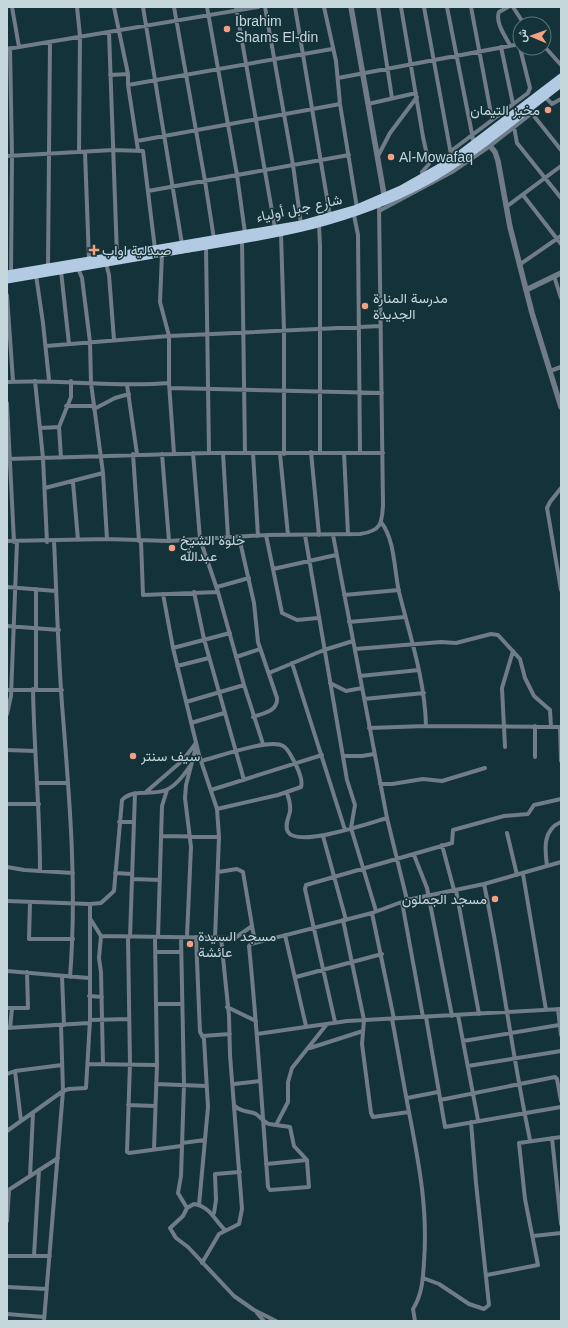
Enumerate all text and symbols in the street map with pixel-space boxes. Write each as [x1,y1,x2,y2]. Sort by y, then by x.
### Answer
place label: Ibrahim Shams El-din [235,13,318,45]
north arrow [512,16,552,56]
marker: Ibrahim Shams El-din [222,24,232,34]
text: ش [516,29,529,43]
place label: مخبز التيمان [470,102,540,119]
marker: مخبز التيمان [543,105,553,115]
place label: Al-Mowafaq [399,149,473,165]
marker: Al-Mowafaq [386,152,396,162]
street label: شارع جبل أولياء [255,191,344,228]
place label: صيدلية اواب [102,242,172,259]
marker: صيدلية اواب [89,245,99,255]
place label: مدرسة المنارة الجديدة [373,290,448,323]
marker: مدرسة المنارة الجديدة [360,301,370,311]
place label: خلوة الشيخ عبدالله [180,532,245,565]
marker: خلوة الشيخ عبدالله [167,543,177,553]
place label: سيف سنتر [140,748,200,765]
marker: سيف سنتر [128,751,138,761]
place label: مسجد الجملون [402,891,487,908]
marker: مسجد الجملون [490,894,500,904]
place label: مسجد السيدة عائشة [198,928,276,960]
marker: مسجد السيدة عائشة [185,939,195,949]

